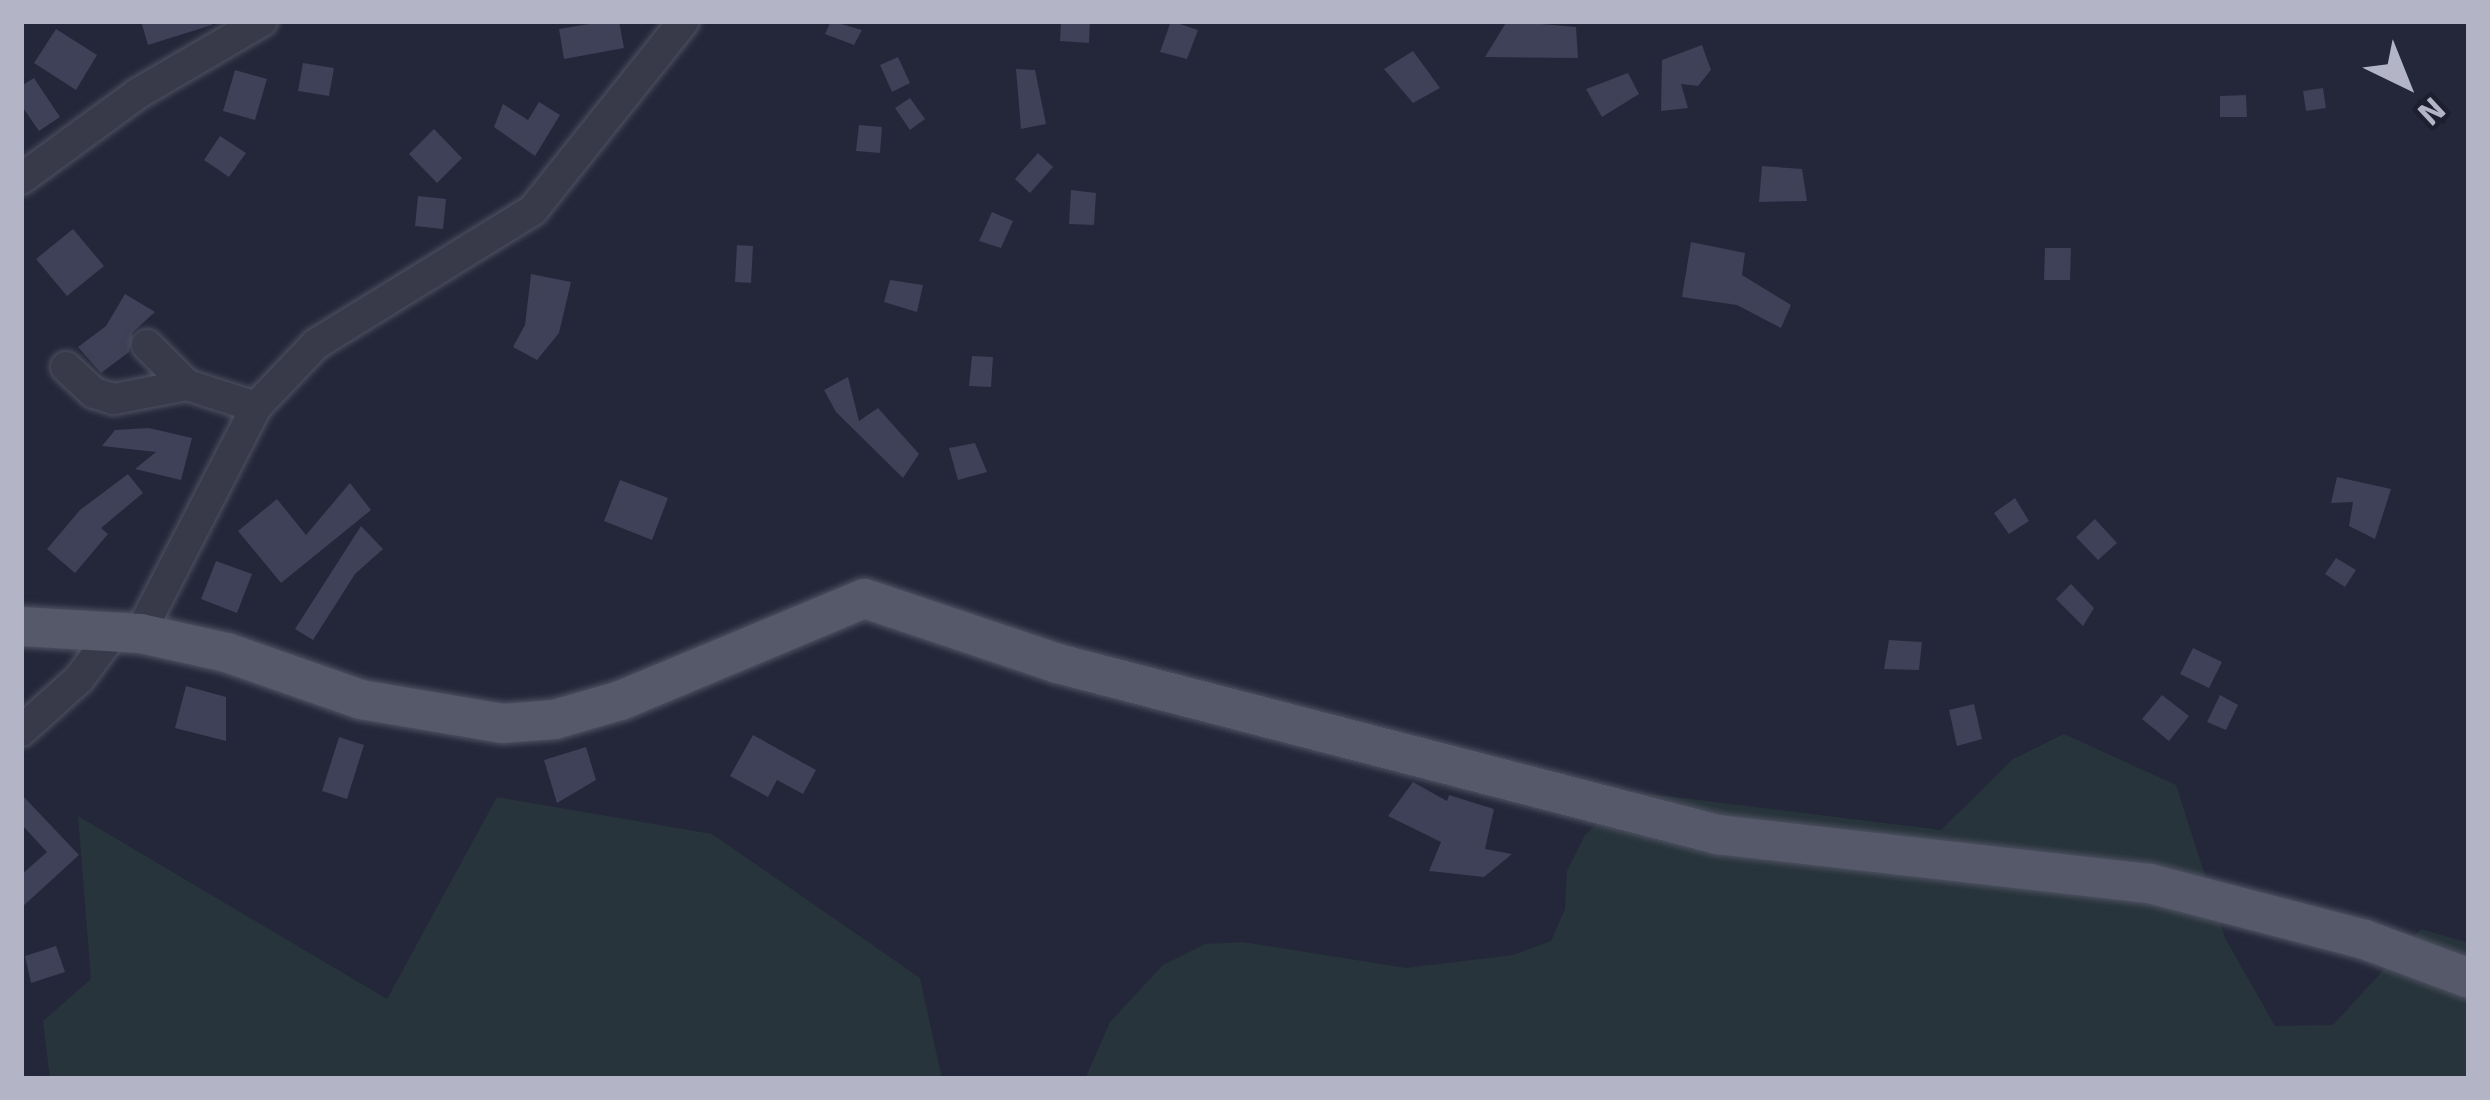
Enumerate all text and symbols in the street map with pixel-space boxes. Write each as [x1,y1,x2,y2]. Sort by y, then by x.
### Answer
north arrow [2346,24,2466,144]
text: N [2409,88,2453,134]

